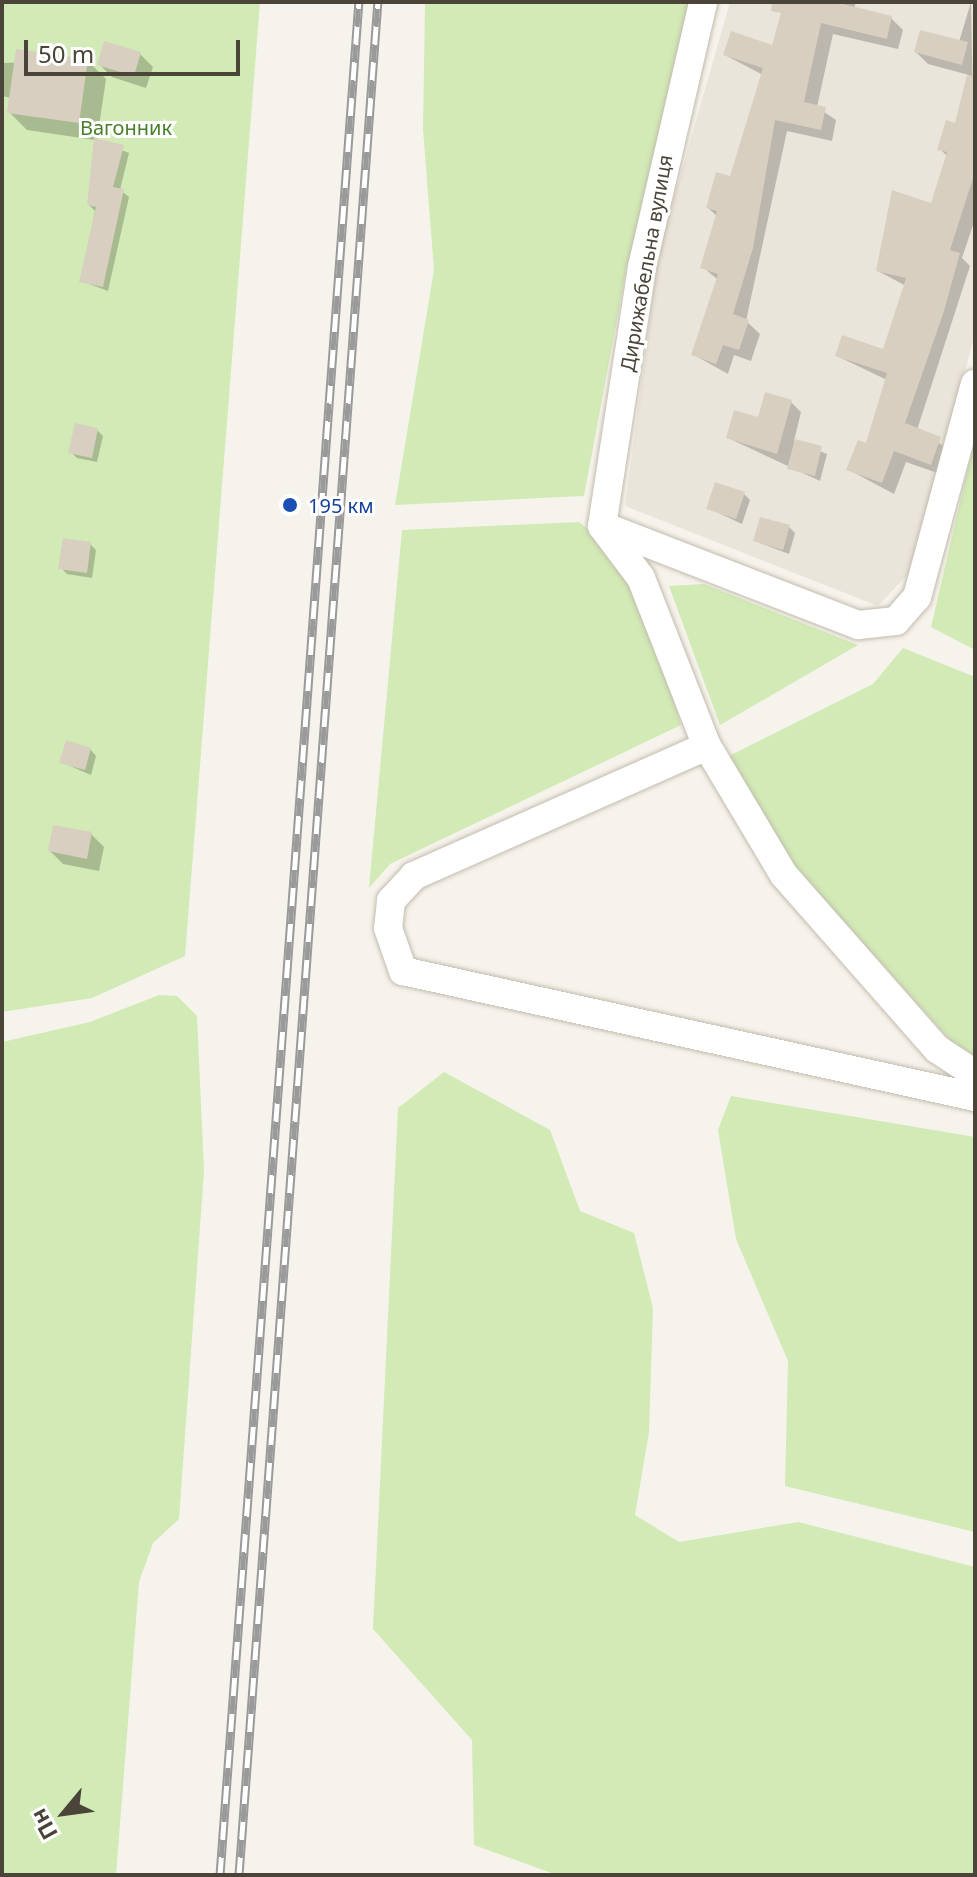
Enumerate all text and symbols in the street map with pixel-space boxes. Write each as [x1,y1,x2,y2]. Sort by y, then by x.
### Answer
scale bar [28,24,244,74]
text: 50 m [38,37,94,70]
park label: Вагонник [80,115,172,139]
street label: Дирижабельна вулиця [615,153,677,373]
place label: 195 км [308,493,373,517]
marker: 195 км [279,494,301,516]
north arrow [24,1773,104,1853]
text: Пн [22,1804,64,1846]

